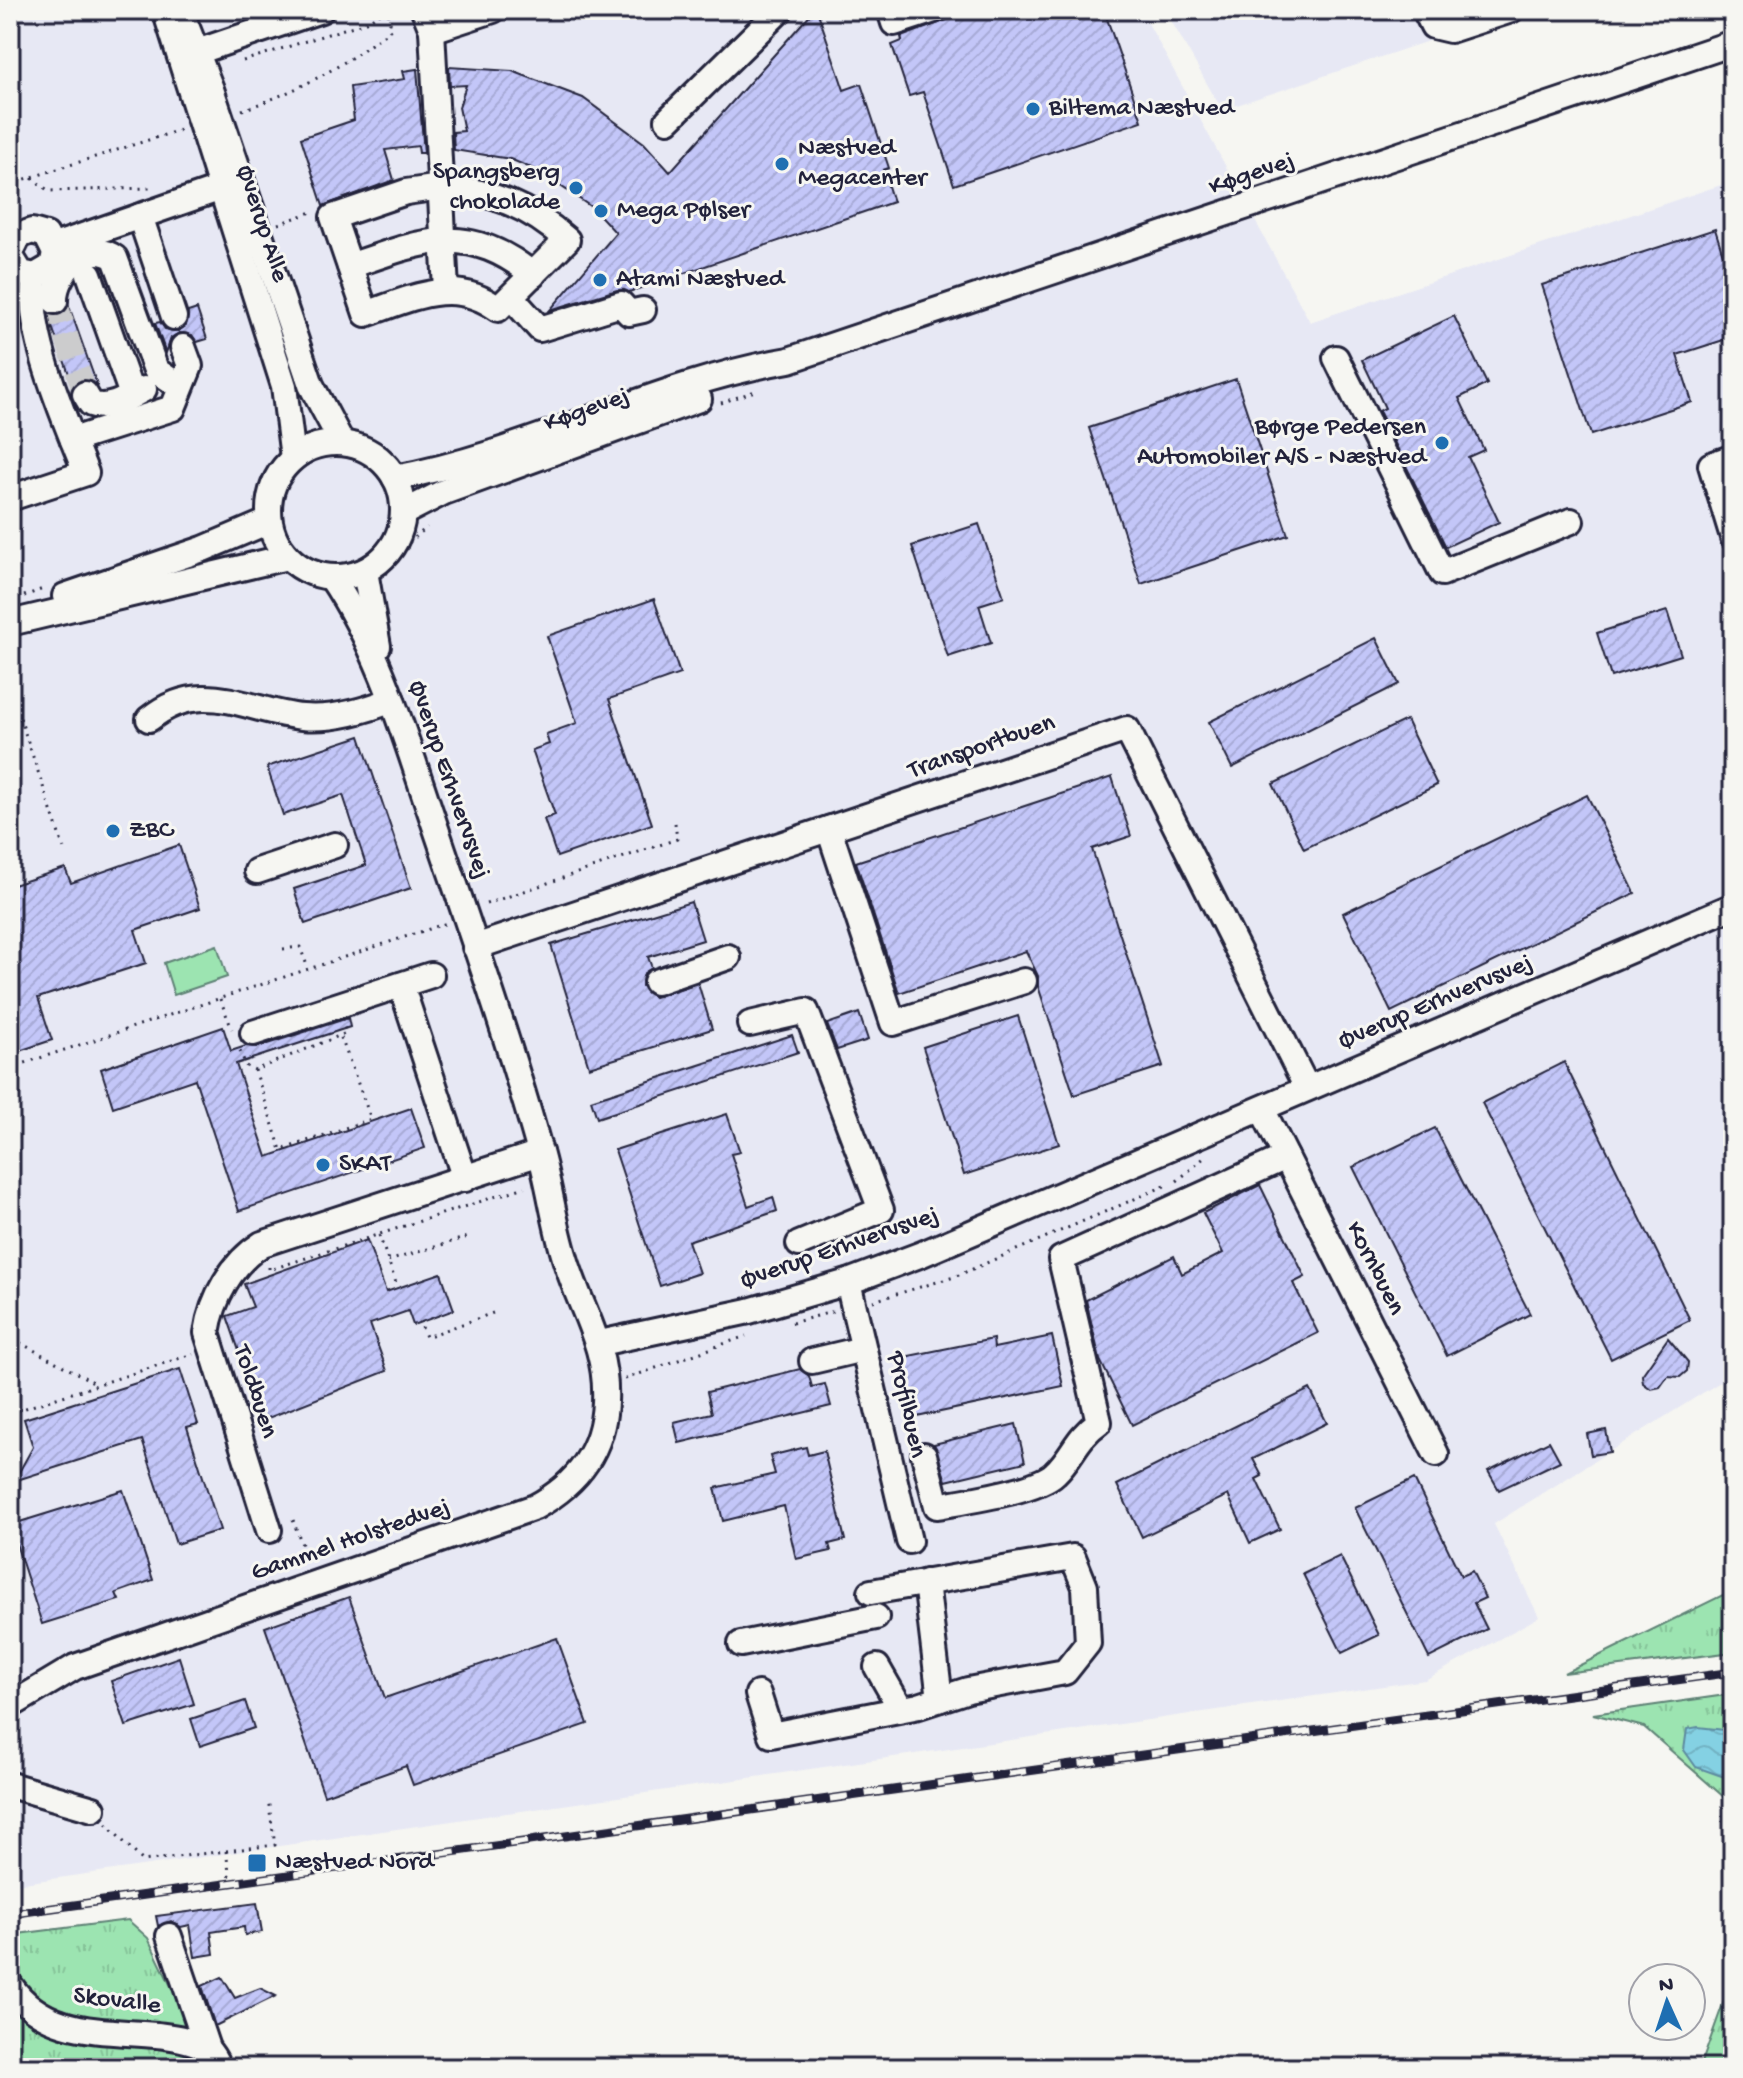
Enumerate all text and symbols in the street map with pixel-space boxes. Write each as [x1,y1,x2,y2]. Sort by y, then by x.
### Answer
place label: Biltema Næstved [1048,94,1236,125]
marker: Biltema Næstved [1024,100,1042,118]
place label: Næstved Megacenter [798,134,929,195]
street label: Køgevej [1205,146,1299,204]
marker: Næstved Megacenter [773,155,791,173]
place label: Spangsberg chokolade [433,158,561,219]
street label: Øverup Alle [228,162,295,287]
marker: Spangsberg chokolade [567,179,585,197]
place label: Mega Pølser [617,196,752,227]
marker: Mega Pølser [592,202,610,220]
place label: Atami Næstved [616,265,786,296]
marker: Atami Næstved [591,271,609,289]
street label: Køgevej [540,381,634,441]
place label: Børge Pedersen Automobiler A/S - Næstved [1137,413,1428,474]
marker: Børge Pedersen Automobiler A/S - Næstved [1433,434,1451,452]
street label: Øverup Erhvervsvej [400,677,496,883]
street label: Transportbuen [903,708,1060,788]
place label: ZBC [129,816,175,847]
marker: ZBC [104,822,122,840]
street label: Øverup Erhvervsvej [1334,948,1538,1058]
place label: SKAT [339,1150,392,1181]
marker: SKAT [314,1156,332,1174]
street label: Øverup Erhvervsvej [737,1201,943,1297]
street label: Kornbuen [1337,1217,1411,1322]
street label: Toldbuen [224,1340,284,1443]
street label: Profilbuen [878,1348,932,1462]
street label: Gammel Holstedvej [247,1492,455,1590]
place label: Næstved Nord [275,1848,435,1879]
marker: Næstved Nord [246,1852,268,1874]
north arrow [1627,1962,1707,2042]
text: N [1658,1973,1674,1999]
street label: Skovalle [71,1981,163,2023]

